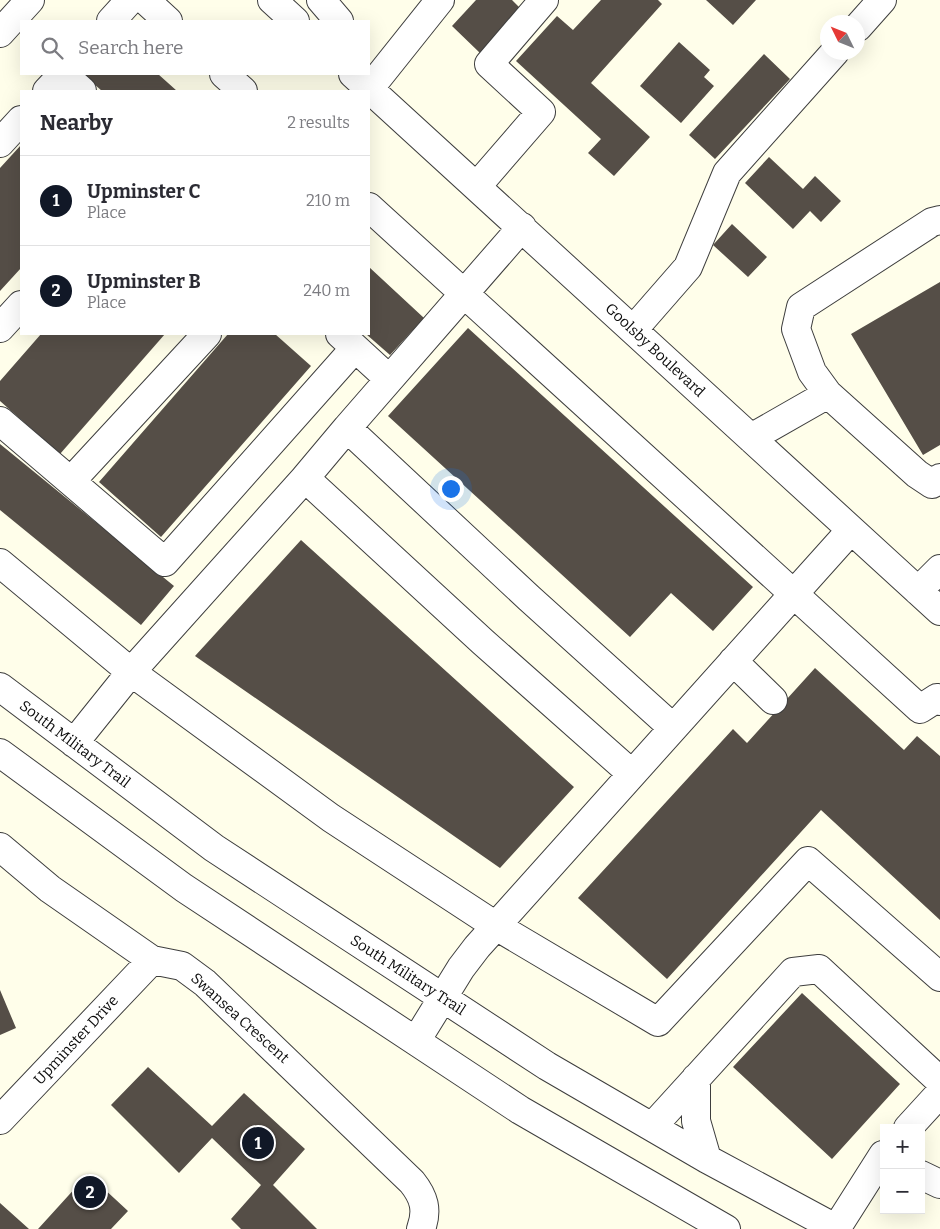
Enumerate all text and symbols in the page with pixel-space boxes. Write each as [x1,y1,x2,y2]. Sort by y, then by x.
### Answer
north arrow [820,15,865,60]
search box [20,20,370,75]
icon: search [38,34,66,62]
text: Search here [78,36,183,59]
text: Nearby [40,110,113,136]
text: 2 results [287,113,350,132]
text: Upminster C [87,180,200,203]
text: 1 [53,191,59,210]
text: 210 m [306,191,350,210]
text: Place [87,203,126,222]
text: Upminster B [87,270,201,293]
text: 2 [51,281,61,300]
text: 240 m [303,281,350,300]
text: Place [87,293,126,312]
street label: Goolsby Boulevard [601,299,709,401]
your location [438,476,464,502]
street label: South Military Trail [16,697,134,791]
street label: South Military Trail [347,931,469,1019]
street label: Swansea Crescent [187,969,293,1067]
street label: Upminster Drive [30,992,122,1088]
pin: 1 [242,1124,274,1162]
map controls [880,1124,925,1214]
button: + [880,1124,925,1169]
button: − [880,1169,925,1214]
pin: 2 [74,1173,106,1211]

